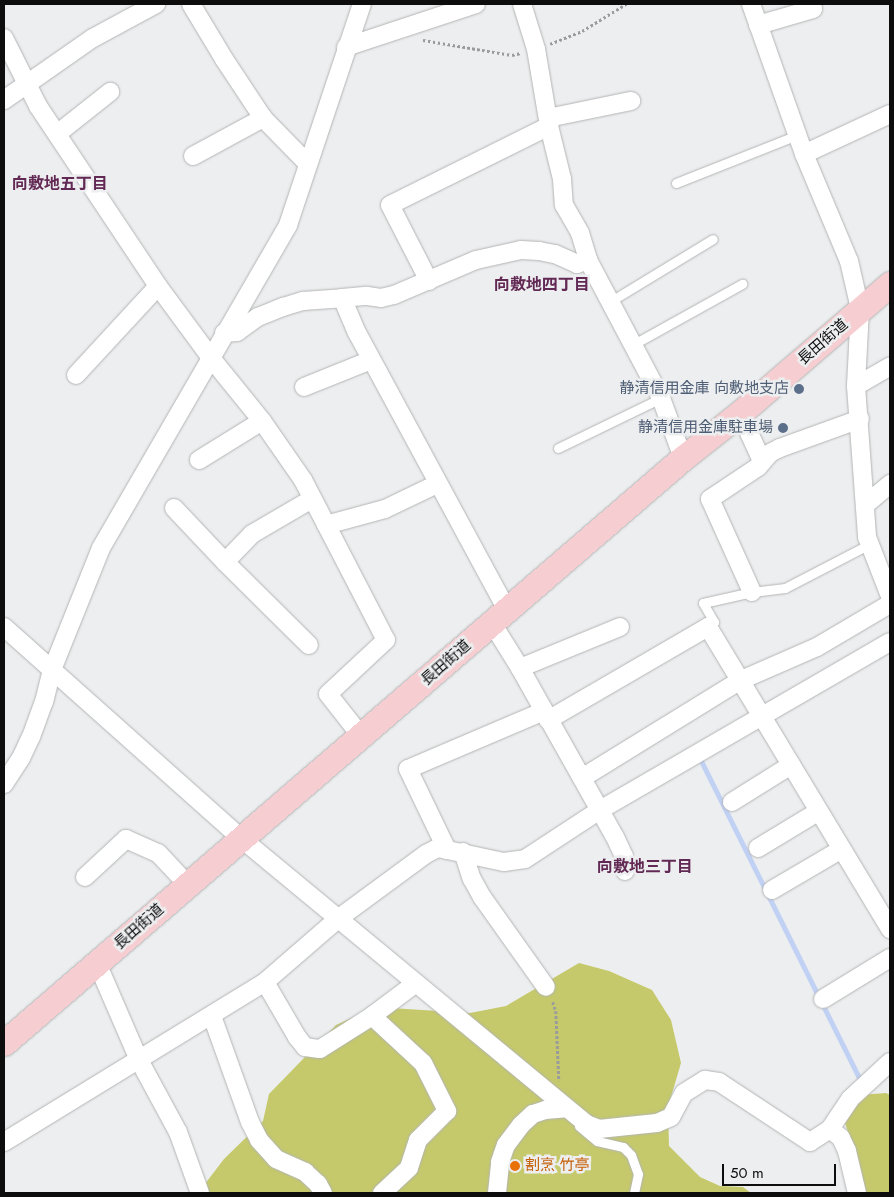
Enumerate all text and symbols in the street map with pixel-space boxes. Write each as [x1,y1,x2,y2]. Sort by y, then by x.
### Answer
district label: 向敷地五丁目 [12,174,108,194]
district label: 向敷地四丁目 [494,275,590,295]
street label: 長田街道 [794,316,852,368]
place label: 静清信用金庫 向敷地支店 [620,380,789,398]
marker: 静清信用金庫 向敷地支店 [793,383,805,395]
place label: 静清信用金庫駐車場 [638,419,773,437]
marker: 静清信用金庫駐車場 [777,422,789,434]
street label: 長田街道 [417,637,475,689]
district label: 向敷地三丁目 [597,857,693,877]
street label: 長田街道 [110,901,168,953]
scale bar [724,1154,838,1186]
place label: 割烹 竹亭 [525,1157,589,1175]
marker: 割烹 竹亭 [509,1160,521,1172]
text: 50 m [730,1162,764,1184]

